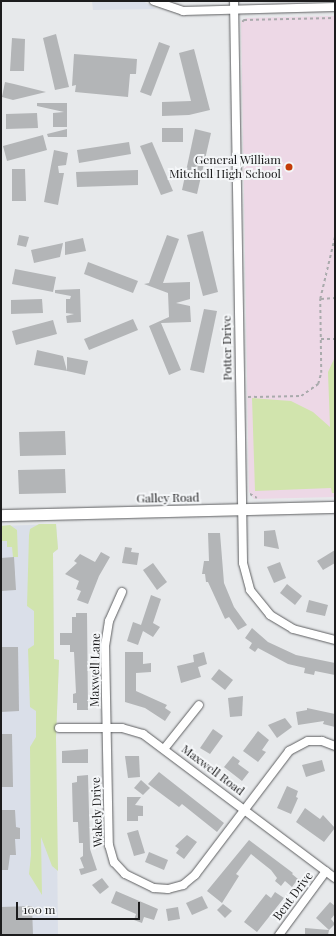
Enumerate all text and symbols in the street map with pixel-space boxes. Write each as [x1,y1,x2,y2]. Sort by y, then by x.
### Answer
place label: General William Mitchell High School [169,153,281,181]
marker: General William Mitchell High School [284,162,294,172]
street label: Potter Drive [219,315,235,381]
street label: Galley Road [136,490,200,506]
street label: Maxwell Lane [87,633,103,707]
street label: Maxwell Road [179,742,247,798]
street label: Wakely Drive [89,777,105,847]
street label: Bent Drive [270,869,316,923]
scale bar [18,894,142,920]
text: 100 m [23,901,55,917]

